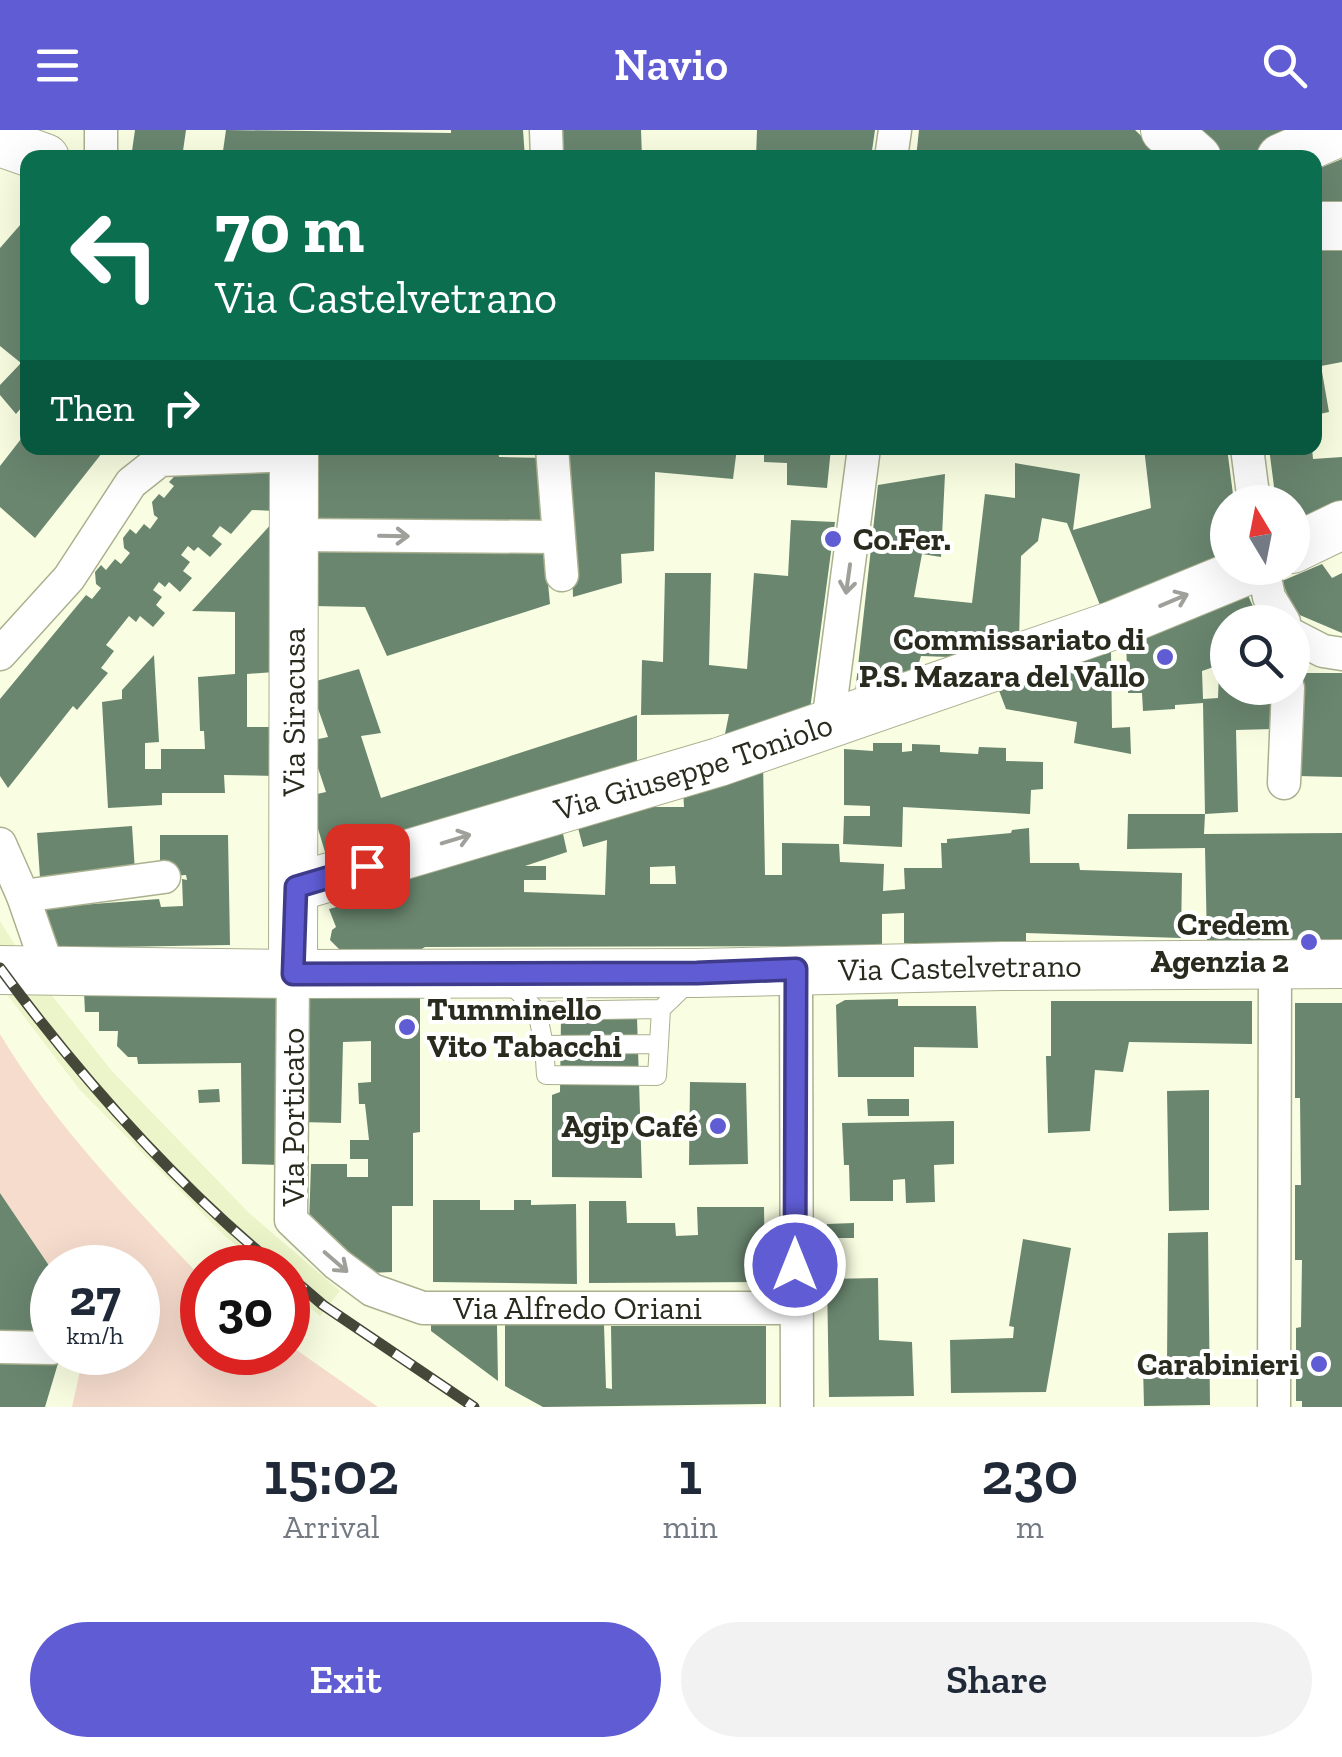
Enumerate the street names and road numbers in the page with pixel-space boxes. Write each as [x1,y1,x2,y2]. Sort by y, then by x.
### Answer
street label: Via Siracusa [274,627,313,798]
street label: Via Giuseppe Toniolo [549,705,837,829]
street label: Via Castelvetrano [837,947,1082,989]
street label: Via Porticato [274,1028,312,1207]
street label: Via Alfredo Oriani [452,1289,702,1327]

